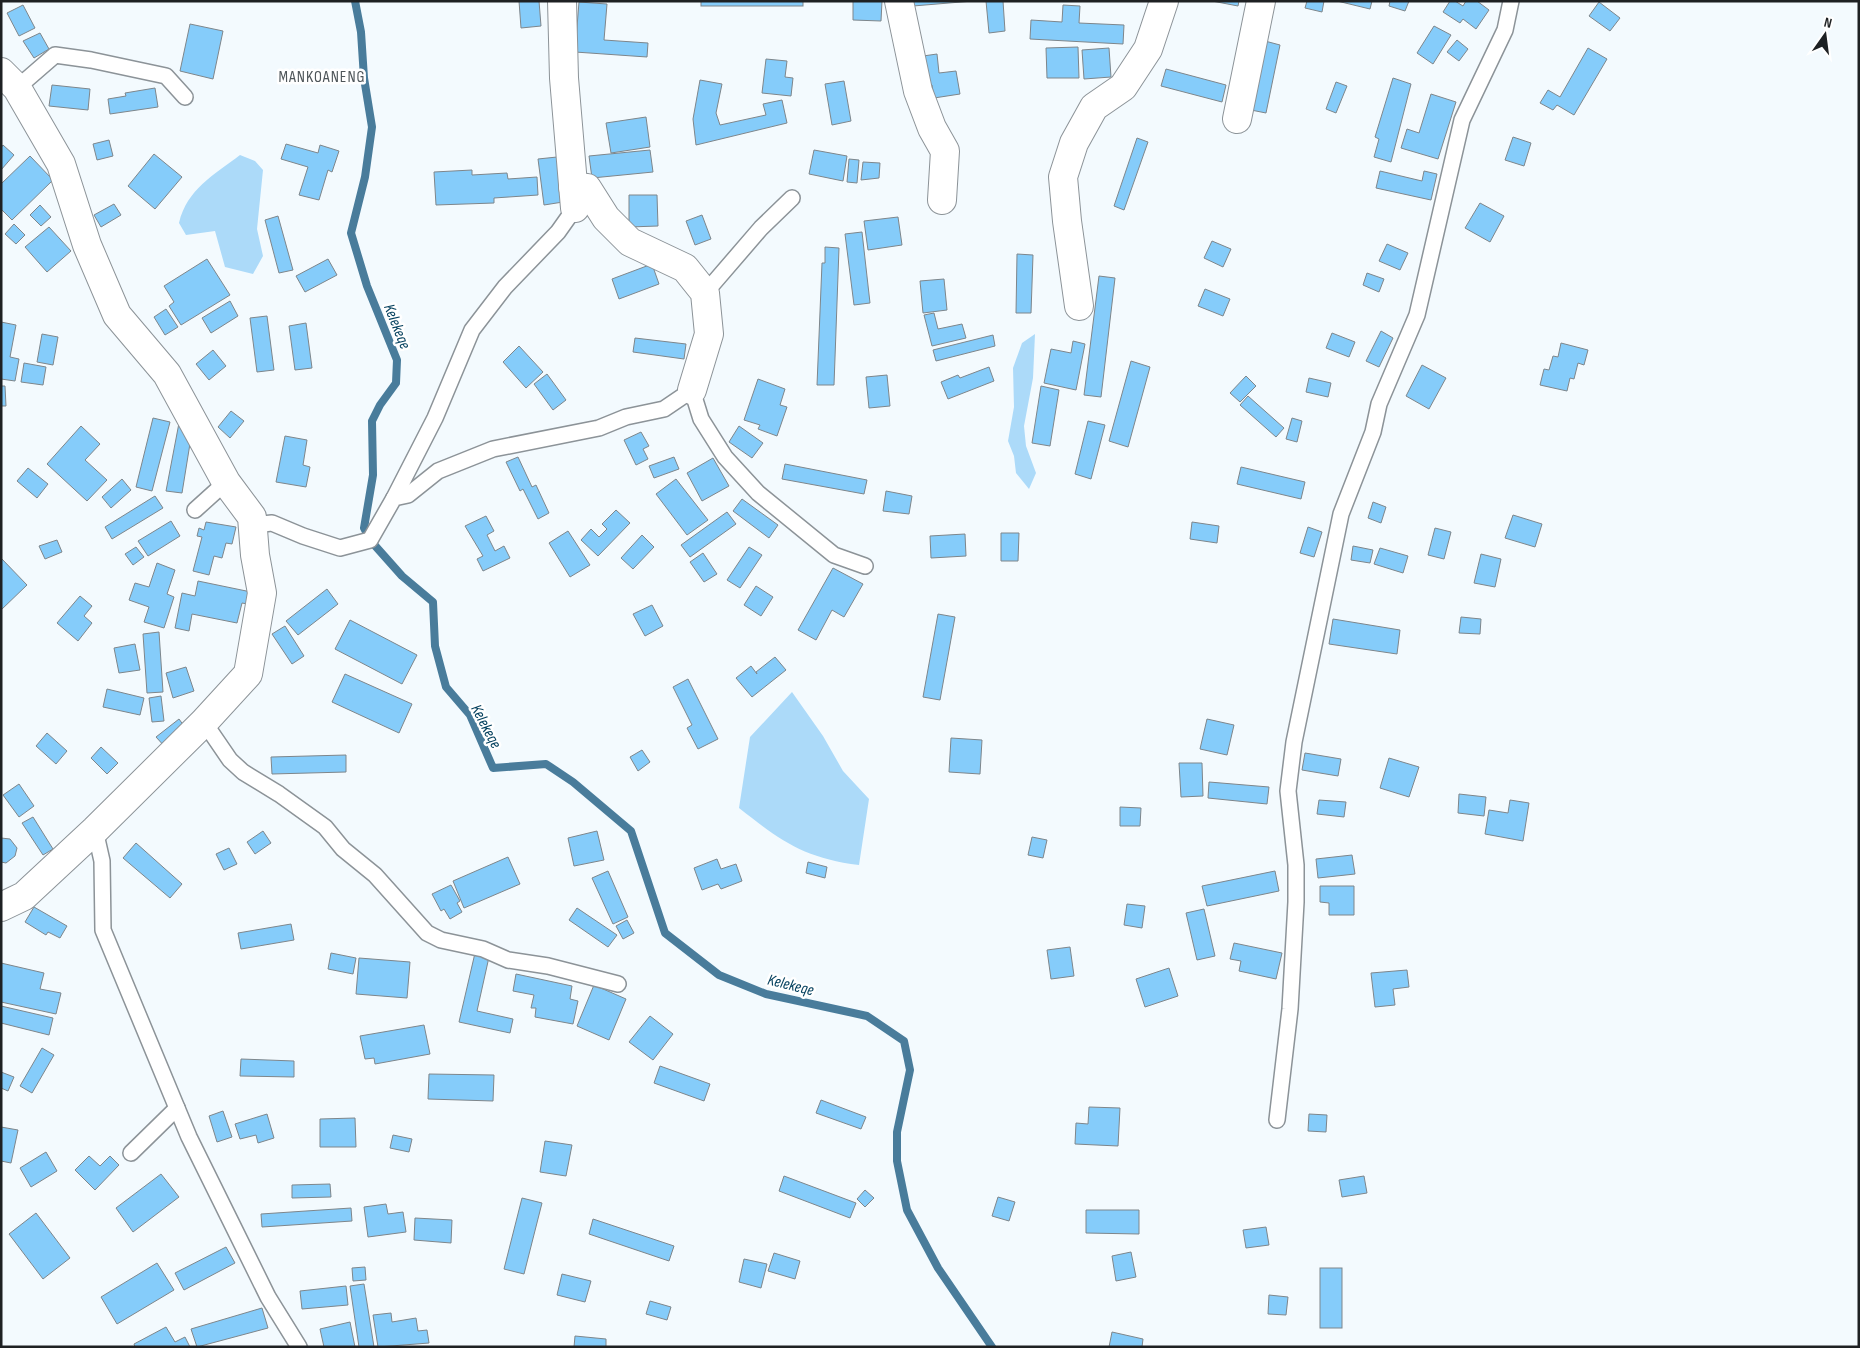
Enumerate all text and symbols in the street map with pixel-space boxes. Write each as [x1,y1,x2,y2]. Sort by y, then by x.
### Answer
north arrow [1800,10,1850,60]
text: N [1822,14,1834,32]
district label: MANKOANENG [278,68,366,87]
water label: Kelekeqe [379,301,414,352]
water label: Kelekeqe [466,702,505,752]
water label: Kelekeqe [766,971,816,1000]

